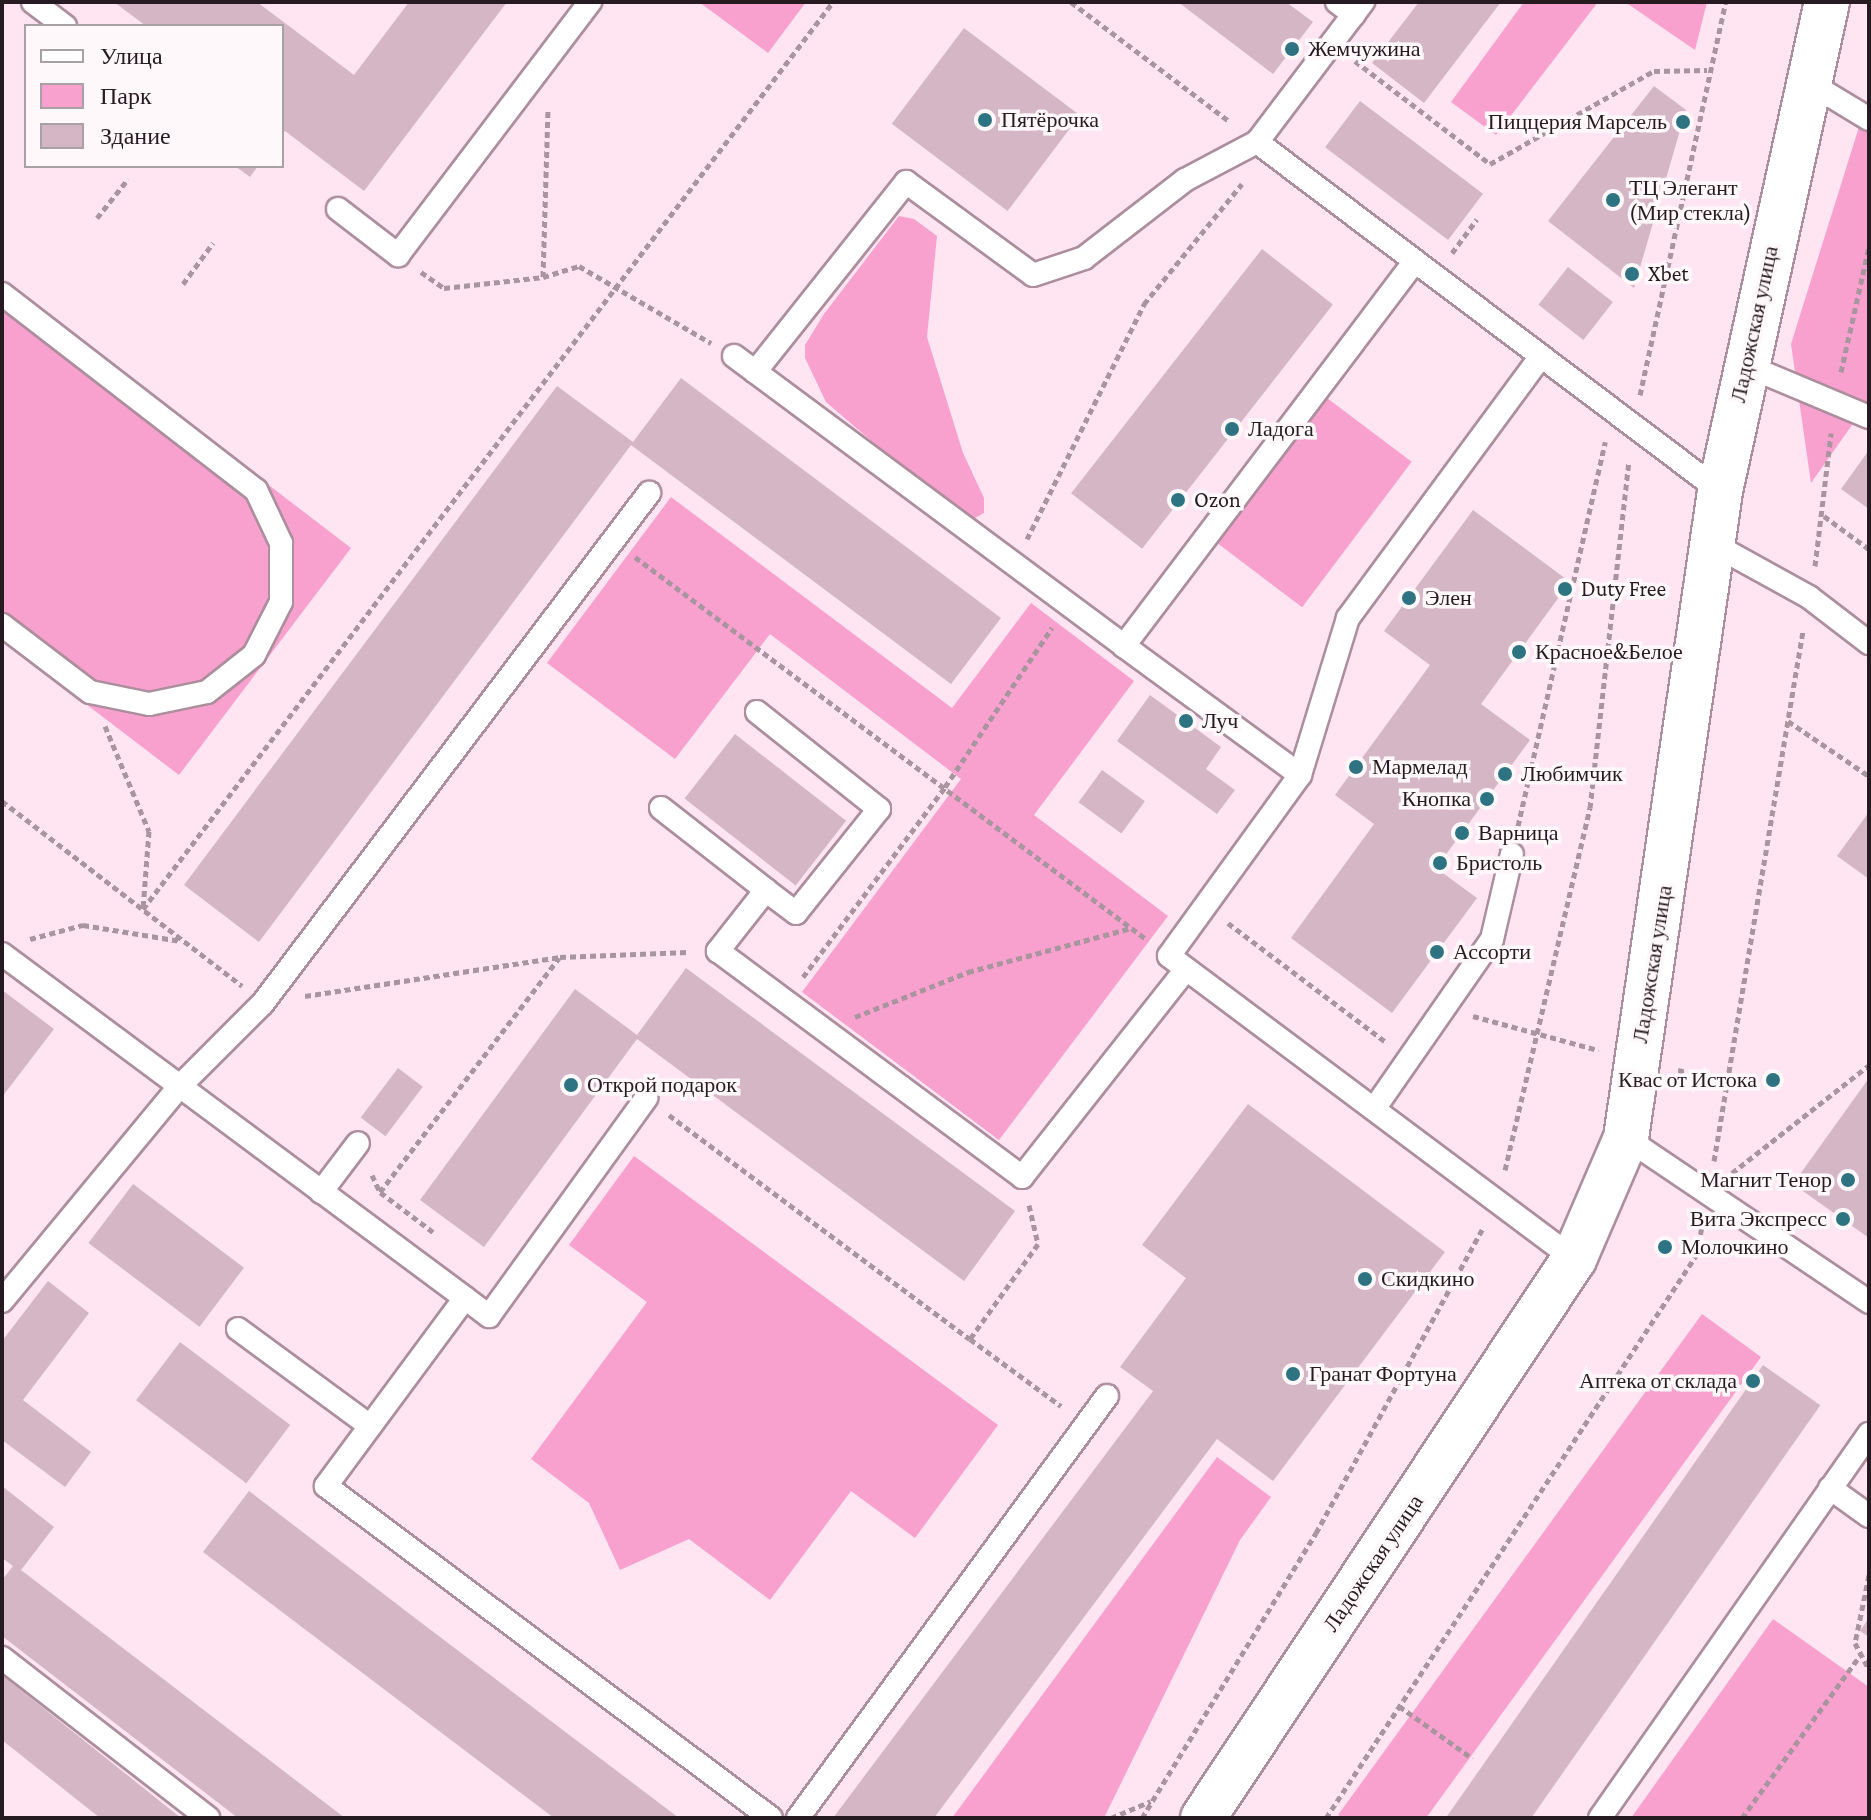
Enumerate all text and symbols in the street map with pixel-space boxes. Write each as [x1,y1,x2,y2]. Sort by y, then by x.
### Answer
legend [24,24,284,168]
place label: Жемчужина [1308,36,1421,62]
marker: Жемчужина [1283,40,1301,58]
text: Улица [100,42,163,69]
text: Парк [100,82,152,109]
place label: Пятёрочка [1001,107,1099,133]
place label: Пиццерия Марсель [1488,109,1667,135]
marker: Пятёрочка [976,111,994,129]
marker: Пиццерия Марсель [1674,113,1692,131]
text: Здание [100,122,171,149]
place label: ТЦ Элегант (Мир стекла) [1629,174,1752,226]
marker: ТЦ Элегант (Мир стекла) [1604,191,1622,209]
street label: Ладожская улица [1724,243,1784,405]
place label: Xbet [1648,261,1689,287]
marker: Xbet [1623,265,1641,283]
place label: Ладога [1248,416,1314,442]
marker: Ладога [1223,420,1241,438]
place label: Ozon [1194,487,1241,513]
marker: Ozon [1169,491,1187,509]
place label: Duty Free [1581,576,1666,602]
marker: Duty Free [1556,580,1574,598]
place label: Элен [1425,585,1472,611]
marker: Элен [1400,589,1418,607]
place label: Красное&Белое [1535,639,1683,665]
marker: Красное&Белое [1510,643,1528,661]
place label: Луч [1202,708,1238,734]
marker: Луч [1177,712,1195,730]
place label: Мармелад [1372,754,1468,780]
marker: Мармелад [1347,758,1365,776]
place label: Любимчик [1521,761,1623,787]
marker: Любимчик [1496,765,1514,783]
place label: Кнопка [1402,786,1471,812]
marker: Кнопка [1478,790,1496,808]
place label: Варница [1478,820,1559,846]
marker: Варница [1453,824,1471,842]
place label: Бристоль [1456,850,1542,876]
marker: Бристоль [1431,854,1449,872]
street label: Ладожская улица [1626,883,1678,1045]
place label: Ассорти [1453,939,1531,965]
marker: Ассорти [1428,943,1446,961]
place label: Квас от Истока [1618,1067,1757,1093]
marker: Квас от Истока [1764,1071,1782,1089]
place label: Открой подарок [587,1072,737,1098]
marker: Открой подарок [562,1076,580,1094]
place label: Магнит Тенор [1700,1167,1832,1193]
marker: Магнит Тенор [1839,1171,1857,1189]
place label: Вита Экспресс [1690,1206,1827,1232]
marker: Вита Экспресс [1834,1210,1852,1228]
place label: Молочкино [1681,1234,1788,1260]
marker: Молочкино [1656,1238,1674,1256]
place label: Скидкино [1381,1266,1475,1292]
marker: Скидкино [1356,1270,1374,1288]
place label: Гранат Фортуна [1309,1361,1457,1387]
marker: Гранат Фортуна [1284,1365,1302,1383]
place label: Аптека от склада [1579,1368,1737,1394]
marker: Аптека от склада [1744,1372,1762,1390]
street label: Ладожская улица [1317,1489,1429,1637]

